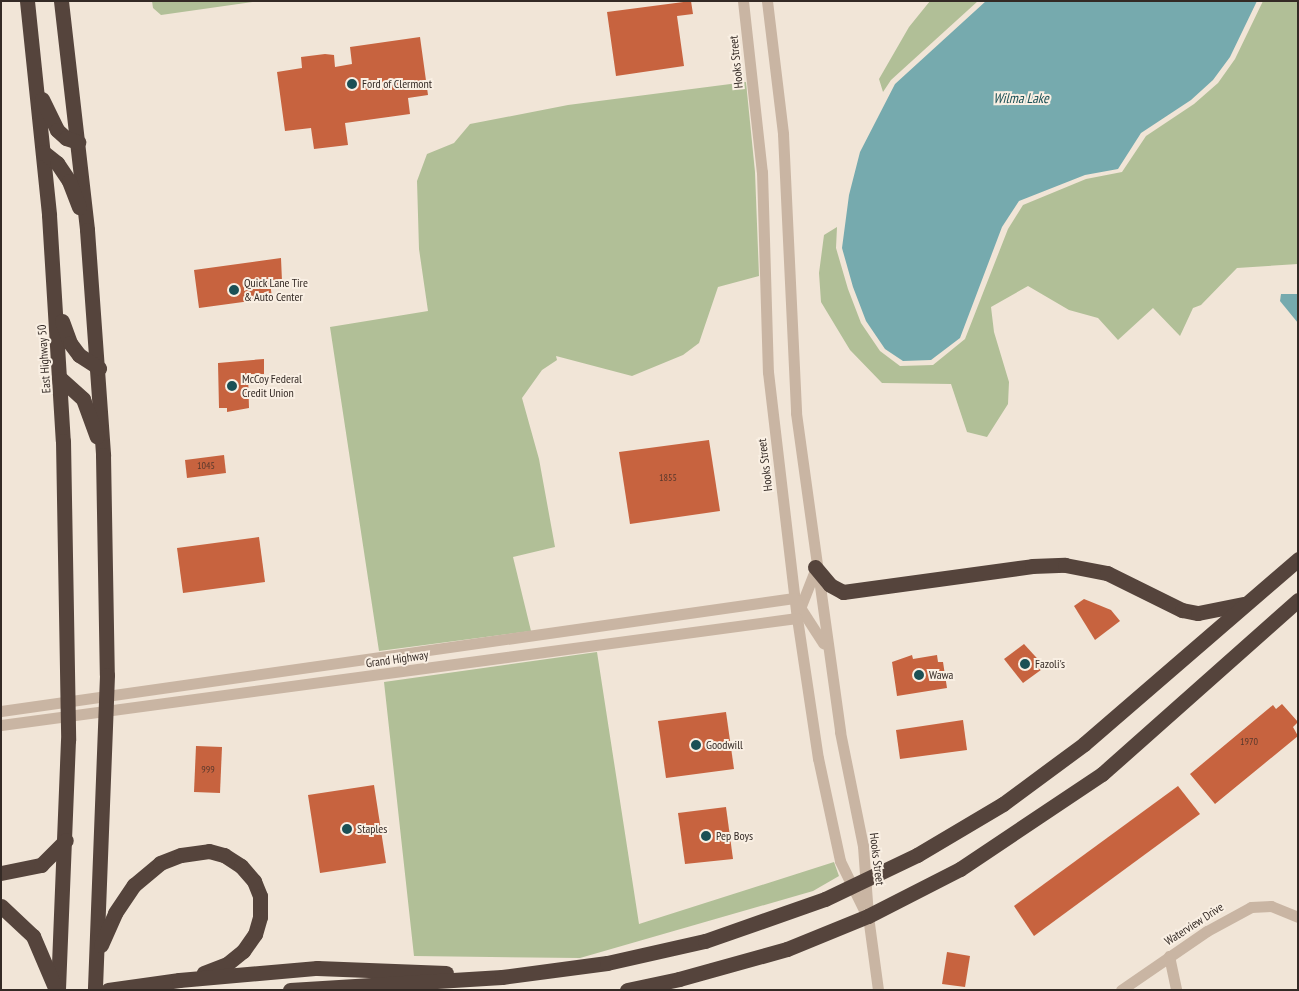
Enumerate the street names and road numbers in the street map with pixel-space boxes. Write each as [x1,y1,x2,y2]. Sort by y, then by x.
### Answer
street label: Hooks Street [726,35,746,89]
street label: East Highway 50 [34,324,54,394]
street label: Hooks Street [755,438,775,492]
street label: Grand Highway [365,647,429,671]
street label: Hooks Street [867,832,887,886]
street label: Waterview Drive [1162,900,1226,948]

